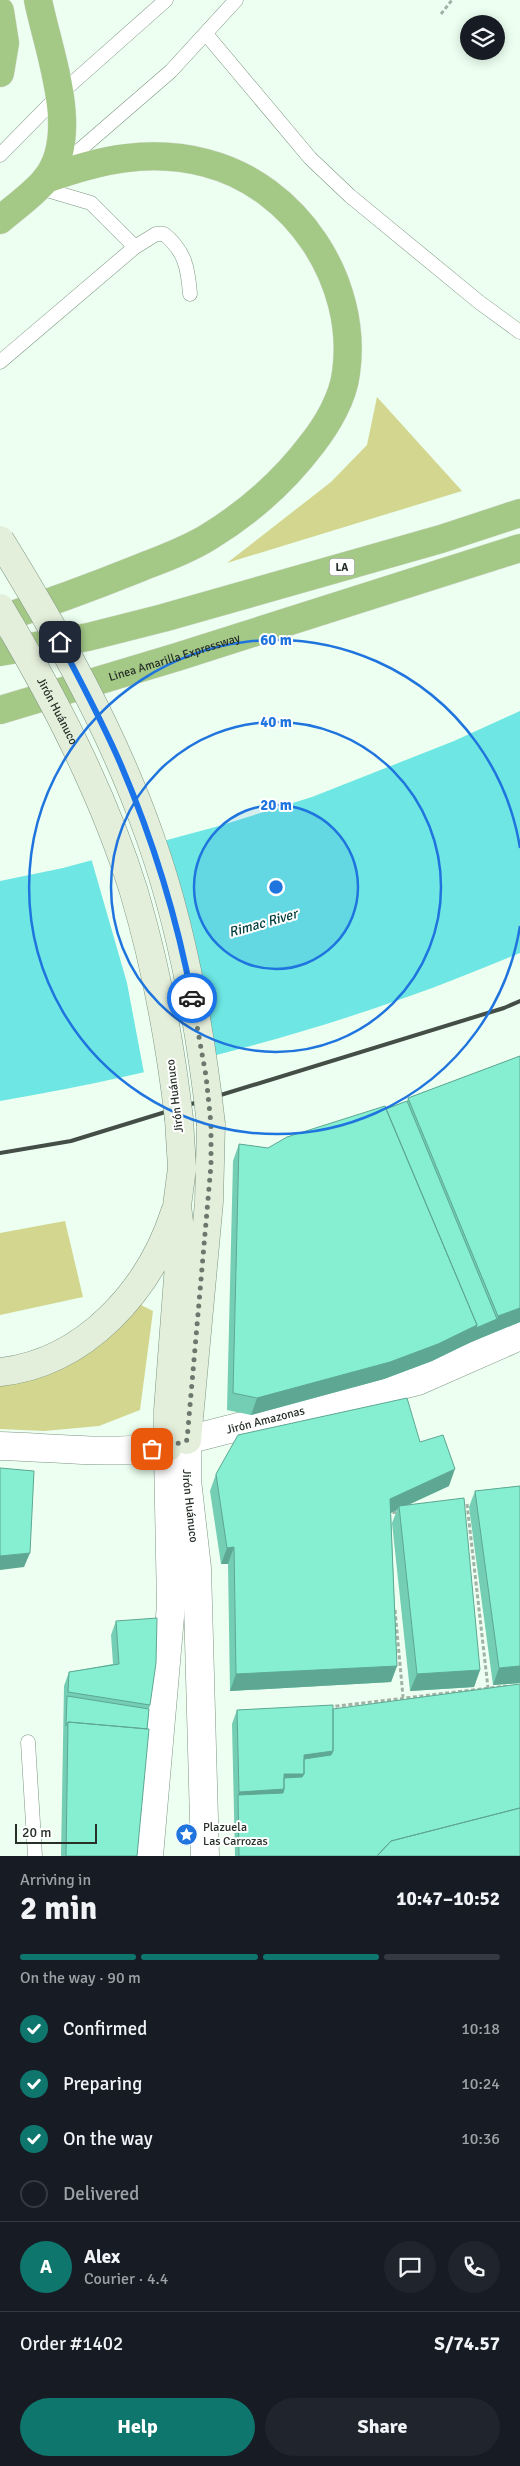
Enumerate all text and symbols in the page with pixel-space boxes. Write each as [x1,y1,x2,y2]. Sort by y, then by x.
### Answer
map controls [460,15,505,60]
button: layers [460,15,505,60]
road number: LA [330,558,354,576]
pin [39,621,81,663]
icon: home [46,628,74,656]
street label: Linea Amarilla Expressway [107,630,242,685]
text: 60 m [260,631,292,649]
street label: Jirón Huánuco [34,675,81,747]
text: 40 m [260,713,292,731]
text: 20 m [260,796,292,814]
centre of rings [267,878,285,896]
water label: Rimac River [227,905,301,941]
courier [167,973,217,1023]
icon: car [178,984,206,1012]
street label: Jirón Huánuco [163,1058,187,1134]
street label: Jirón Amazonas [224,1403,306,1437]
pin [131,1428,173,1470]
icon: bag [138,1435,166,1463]
street label: Jirón Huánuco [180,1469,202,1543]
place label: Plazuela Las Carrozas [203,1820,268,1849]
scale bar [15,1821,98,1844]
place icon: Plazuela Las Carrozas [175,1822,199,1846]
text: 20 m [22,1824,51,1841]
text: Arriving in [20,1870,91,1890]
text: 10:47–10:52 [396,1887,500,1911]
text: 2 min [20,1889,97,1928]
text: On the way · 90 m [20,1968,141,1988]
icon: check [20,2015,48,2043]
text: Confirmed [63,2017,147,2041]
text: 10:18 [461,2019,500,2039]
icon: check [20,2070,48,2098]
text: Preparing [63,2072,142,2096]
text: 10:24 [461,2074,500,2094]
icon: check [20,2125,48,2153]
text: On the way [63,2127,153,2151]
text: 10:36 [461,2129,500,2149]
text: Delivered [63,2182,139,2206]
button: chat [384,2241,436,2293]
button: phone [448,2241,500,2293]
text: Alex [84,2245,120,2269]
text: A [40,2255,52,2279]
text: Courier · 4.4 [84,2269,168,2289]
text: Order #1402 [20,2332,123,2356]
text: S/74.57 [434,2332,500,2356]
button: Help [20,2398,255,2456]
button: Share [265,2398,500,2456]

